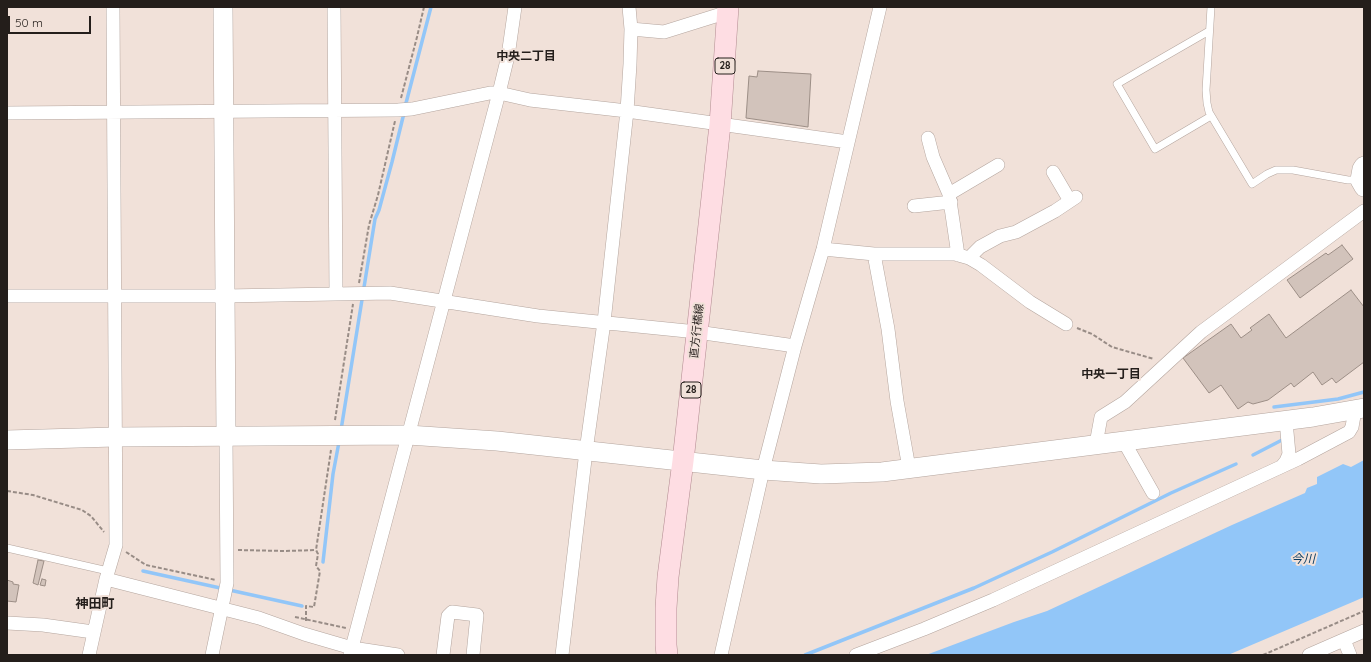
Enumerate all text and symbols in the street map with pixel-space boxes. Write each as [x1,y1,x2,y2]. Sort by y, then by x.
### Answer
scale bar [10,8,93,34]
text: 50 m [15,15,43,30]
district label: 中央二丁目 [496,49,556,63]
road number: 28 [715,58,735,74]
street label: 直方行橋線 [688,303,706,359]
district label: 中央一丁目 [1081,367,1141,381]
road number: 28 [681,382,701,398]
water label: 今川 [1291,552,1315,566]
district label: 神田町 [76,596,114,612]

